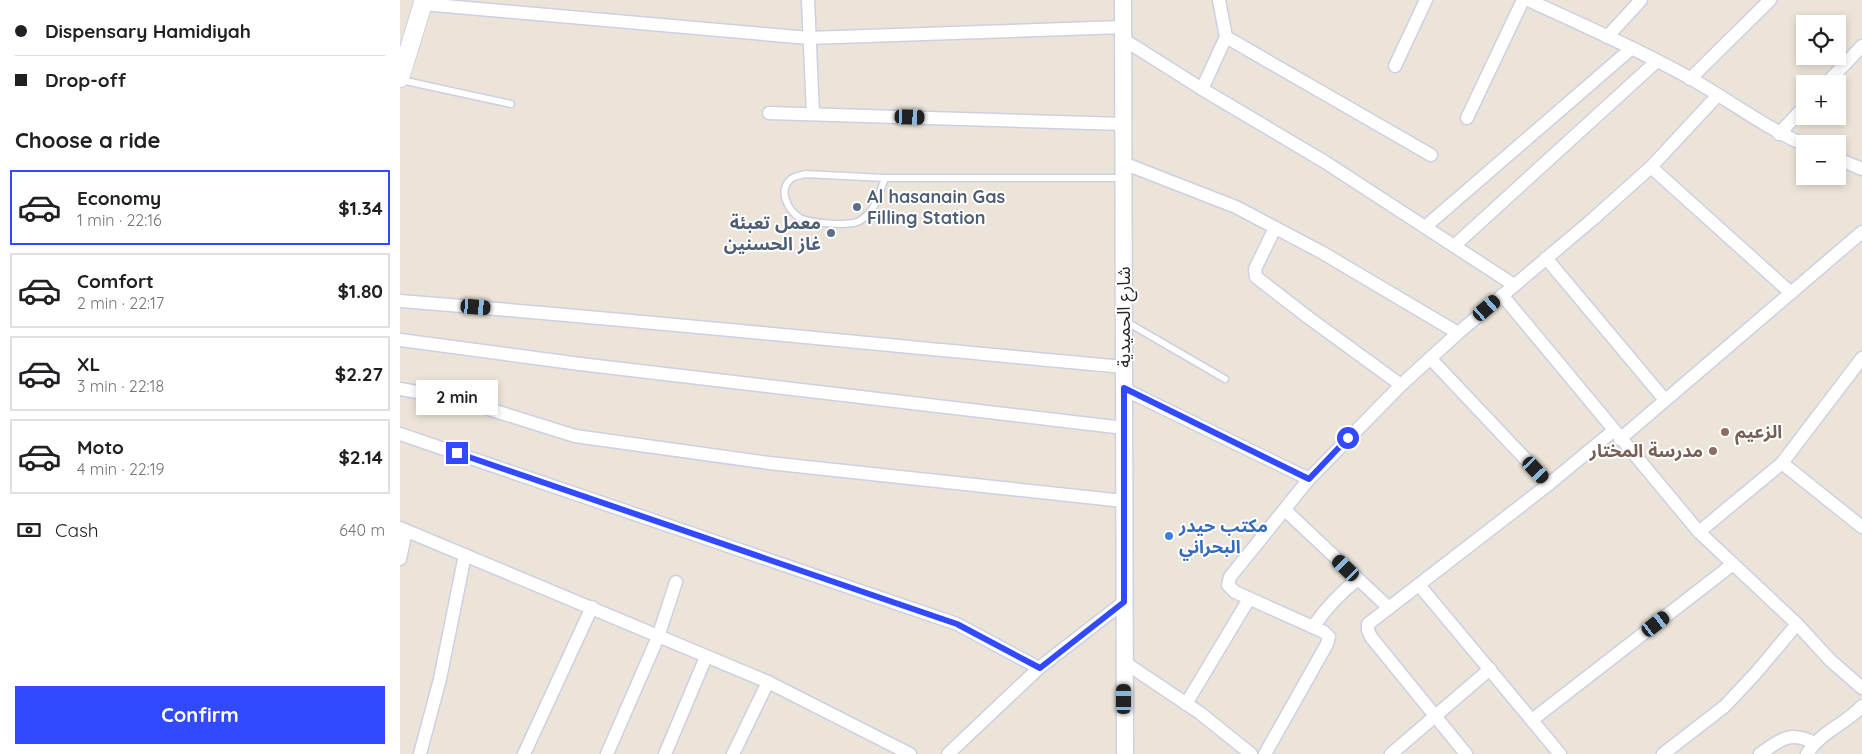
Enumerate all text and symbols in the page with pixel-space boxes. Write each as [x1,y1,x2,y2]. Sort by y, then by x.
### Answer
map controls [1796,15,1846,185]
button: locate [1796,15,1846,65]
text: Dispensary Hamidiyah [45,19,251,43]
text: Drop-off [45,68,126,92]
button: + [1796,75,1846,125]
car [894,109,925,125]
text: Choose a ride [15,126,160,154]
button: − [1796,135,1846,185]
icon: car [17,185,62,230]
place label: Al hasanain Gas Filling Station [867,185,1006,229]
text: Economy [77,186,161,210]
text: $1.34 [338,196,383,220]
marker: Al hasanain Gas Filling Station [851,201,863,213]
text: 1 min · 22:16 [77,210,162,230]
place label: معمل تعبئة غاز الحسنين [724,211,821,255]
marker: معمل تعبئة غاز الحسنين [825,227,837,239]
street label: شارع الحميدية [1112,266,1138,368]
icon: car [17,268,62,313]
text: Comfort [77,269,154,293]
text: $1.80 [337,279,383,303]
car [1470,292,1503,324]
text: 2 min · 22:17 [77,293,164,313]
car [460,298,491,316]
icon: car [17,351,62,396]
text: XL [77,352,100,376]
text: $2.27 [335,362,383,386]
text: 3 min · 22:18 [77,376,164,396]
callout: 2 min [416,380,498,416]
text: 2 min [436,387,478,407]
place label: الزعيم [1735,420,1782,445]
marker: الزعيم [1719,426,1731,438]
route start [1337,427,1359,449]
icon: car [17,434,62,479]
text: Moto [77,435,124,459]
place label: مدرسة المختار [1589,439,1703,462]
route end [446,442,468,464]
text: $2.14 [339,445,383,469]
marker: مدرسة المختار [1707,445,1719,457]
car [1520,454,1551,486]
text: 4 min · 22:19 [77,459,165,479]
place label: مكتب حيدر البحراني [1178,514,1268,561]
icon: cash [15,516,43,544]
text: Cash [55,518,99,542]
text: 640 m [339,520,385,540]
marker: مكتب حيدر البحراني [1163,530,1175,542]
car [1330,552,1362,584]
car [1639,609,1672,639]
car [1116,684,1131,714]
button: Confirm [15,686,385,744]

